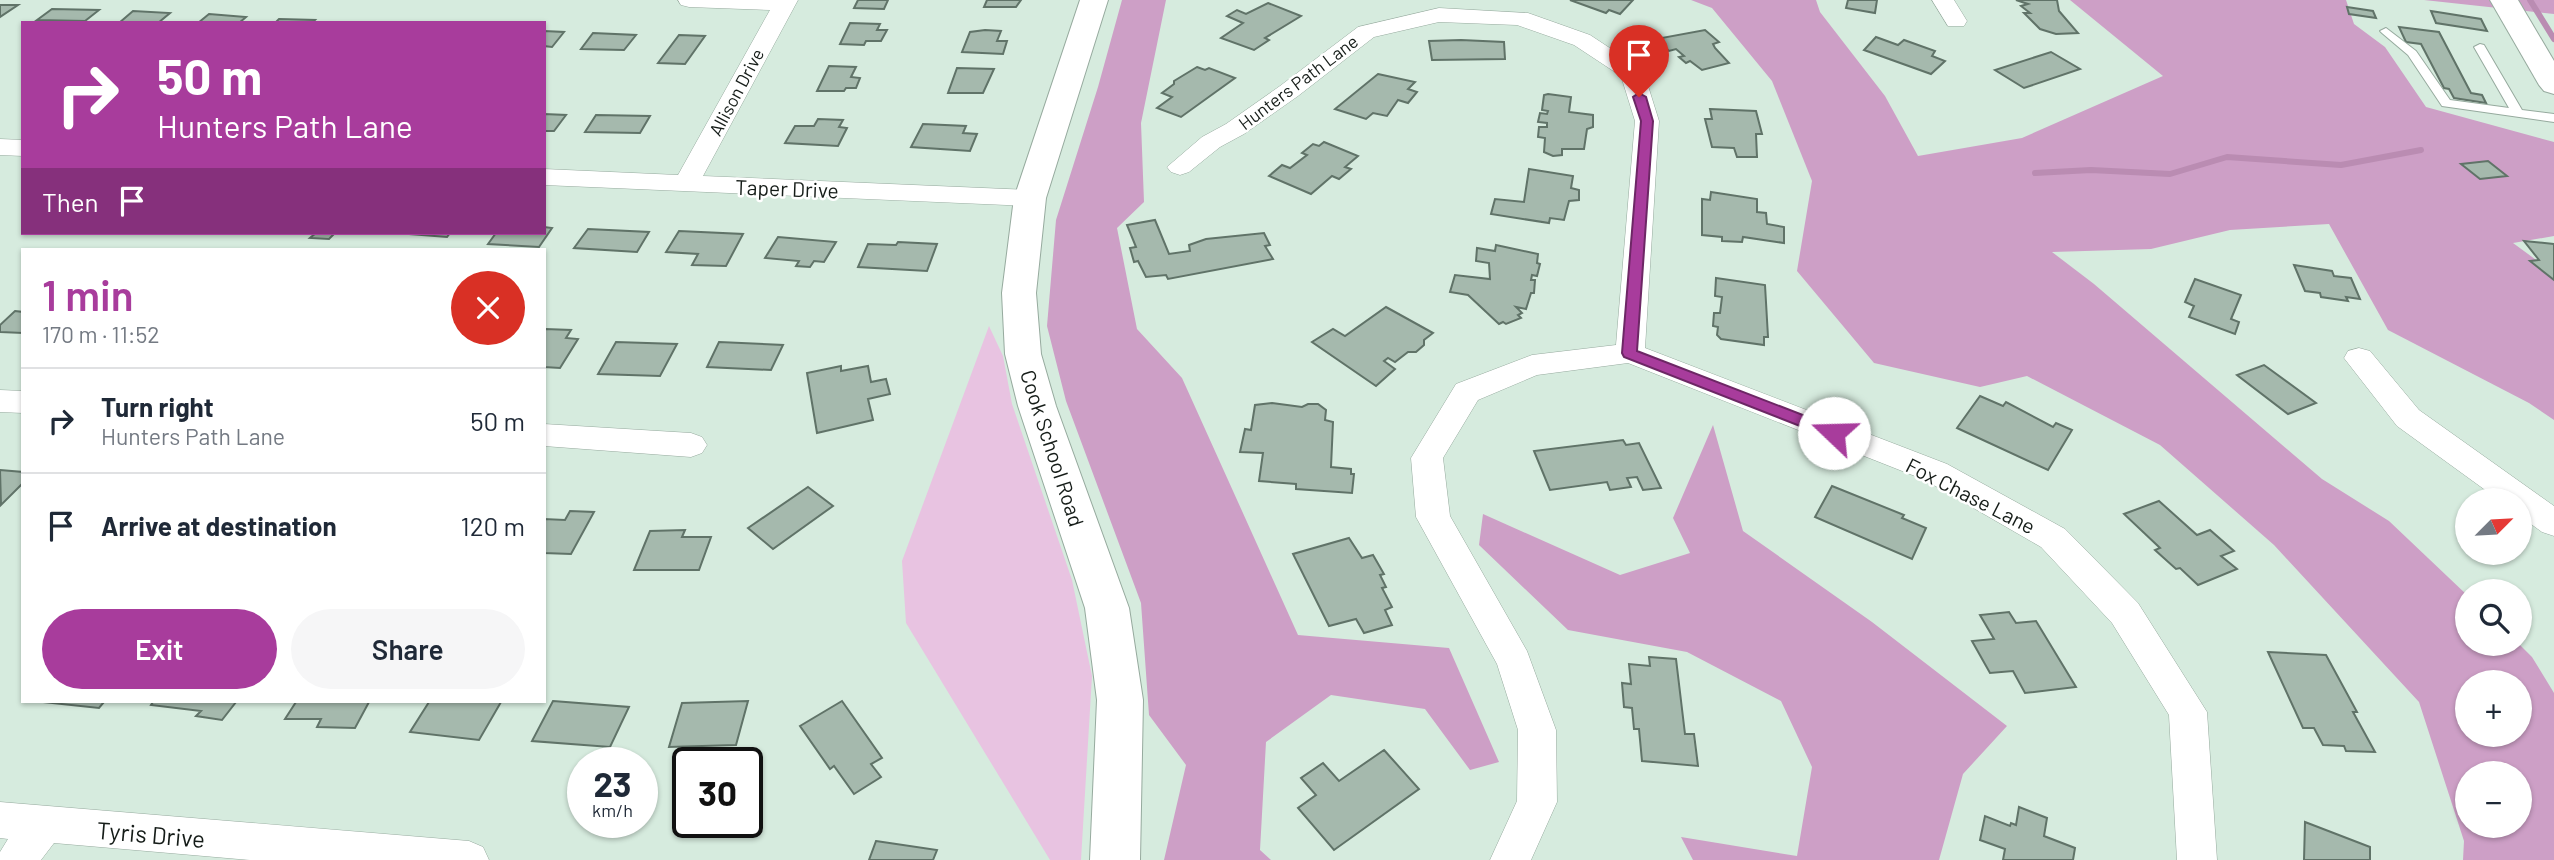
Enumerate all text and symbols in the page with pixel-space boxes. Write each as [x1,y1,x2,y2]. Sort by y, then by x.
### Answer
pin [1609,25,1669,97]
street label: Hunters Path Lane [1234,30,1362,134]
icon: arrive [1620,36,1658,74]
street label: Allison Drive [704,45,768,139]
text: 50 m [157,46,262,105]
icon: right [42,49,133,140]
text: Hunters Path Lane [157,106,413,144]
street label: Taper Drive [735,174,839,202]
icon: arrive [113,182,151,220]
text: Then [42,186,99,217]
text: 1 min [42,269,134,319]
button: close [451,271,525,345]
text: 170 m · 11:52 [42,320,160,348]
street label: Cook School Road [1016,367,1090,529]
text: Turn right [101,391,214,422]
position arrow [1797,396,1871,470]
icon: right [42,402,80,440]
text: 50 m [470,405,525,436]
text: Hunters Path Lane [101,422,285,450]
street label: Fox Chase Lane [1902,452,2040,538]
north arrow [2455,488,2532,565]
map controls [2455,488,2532,838]
icon: arrive [42,507,80,545]
text: Arrive at destination [101,510,337,541]
text: 120 m [461,510,525,541]
button: search [2455,579,2532,656]
button: Exit [42,609,277,689]
button: Share [291,609,525,689]
button: + [2455,670,2532,747]
speed limit sign: 30 [672,747,763,838]
button: − [2455,761,2532,838]
text: 23 [593,762,632,804]
text: km/h [592,799,633,821]
street label: Tyris Drive [96,815,206,853]

